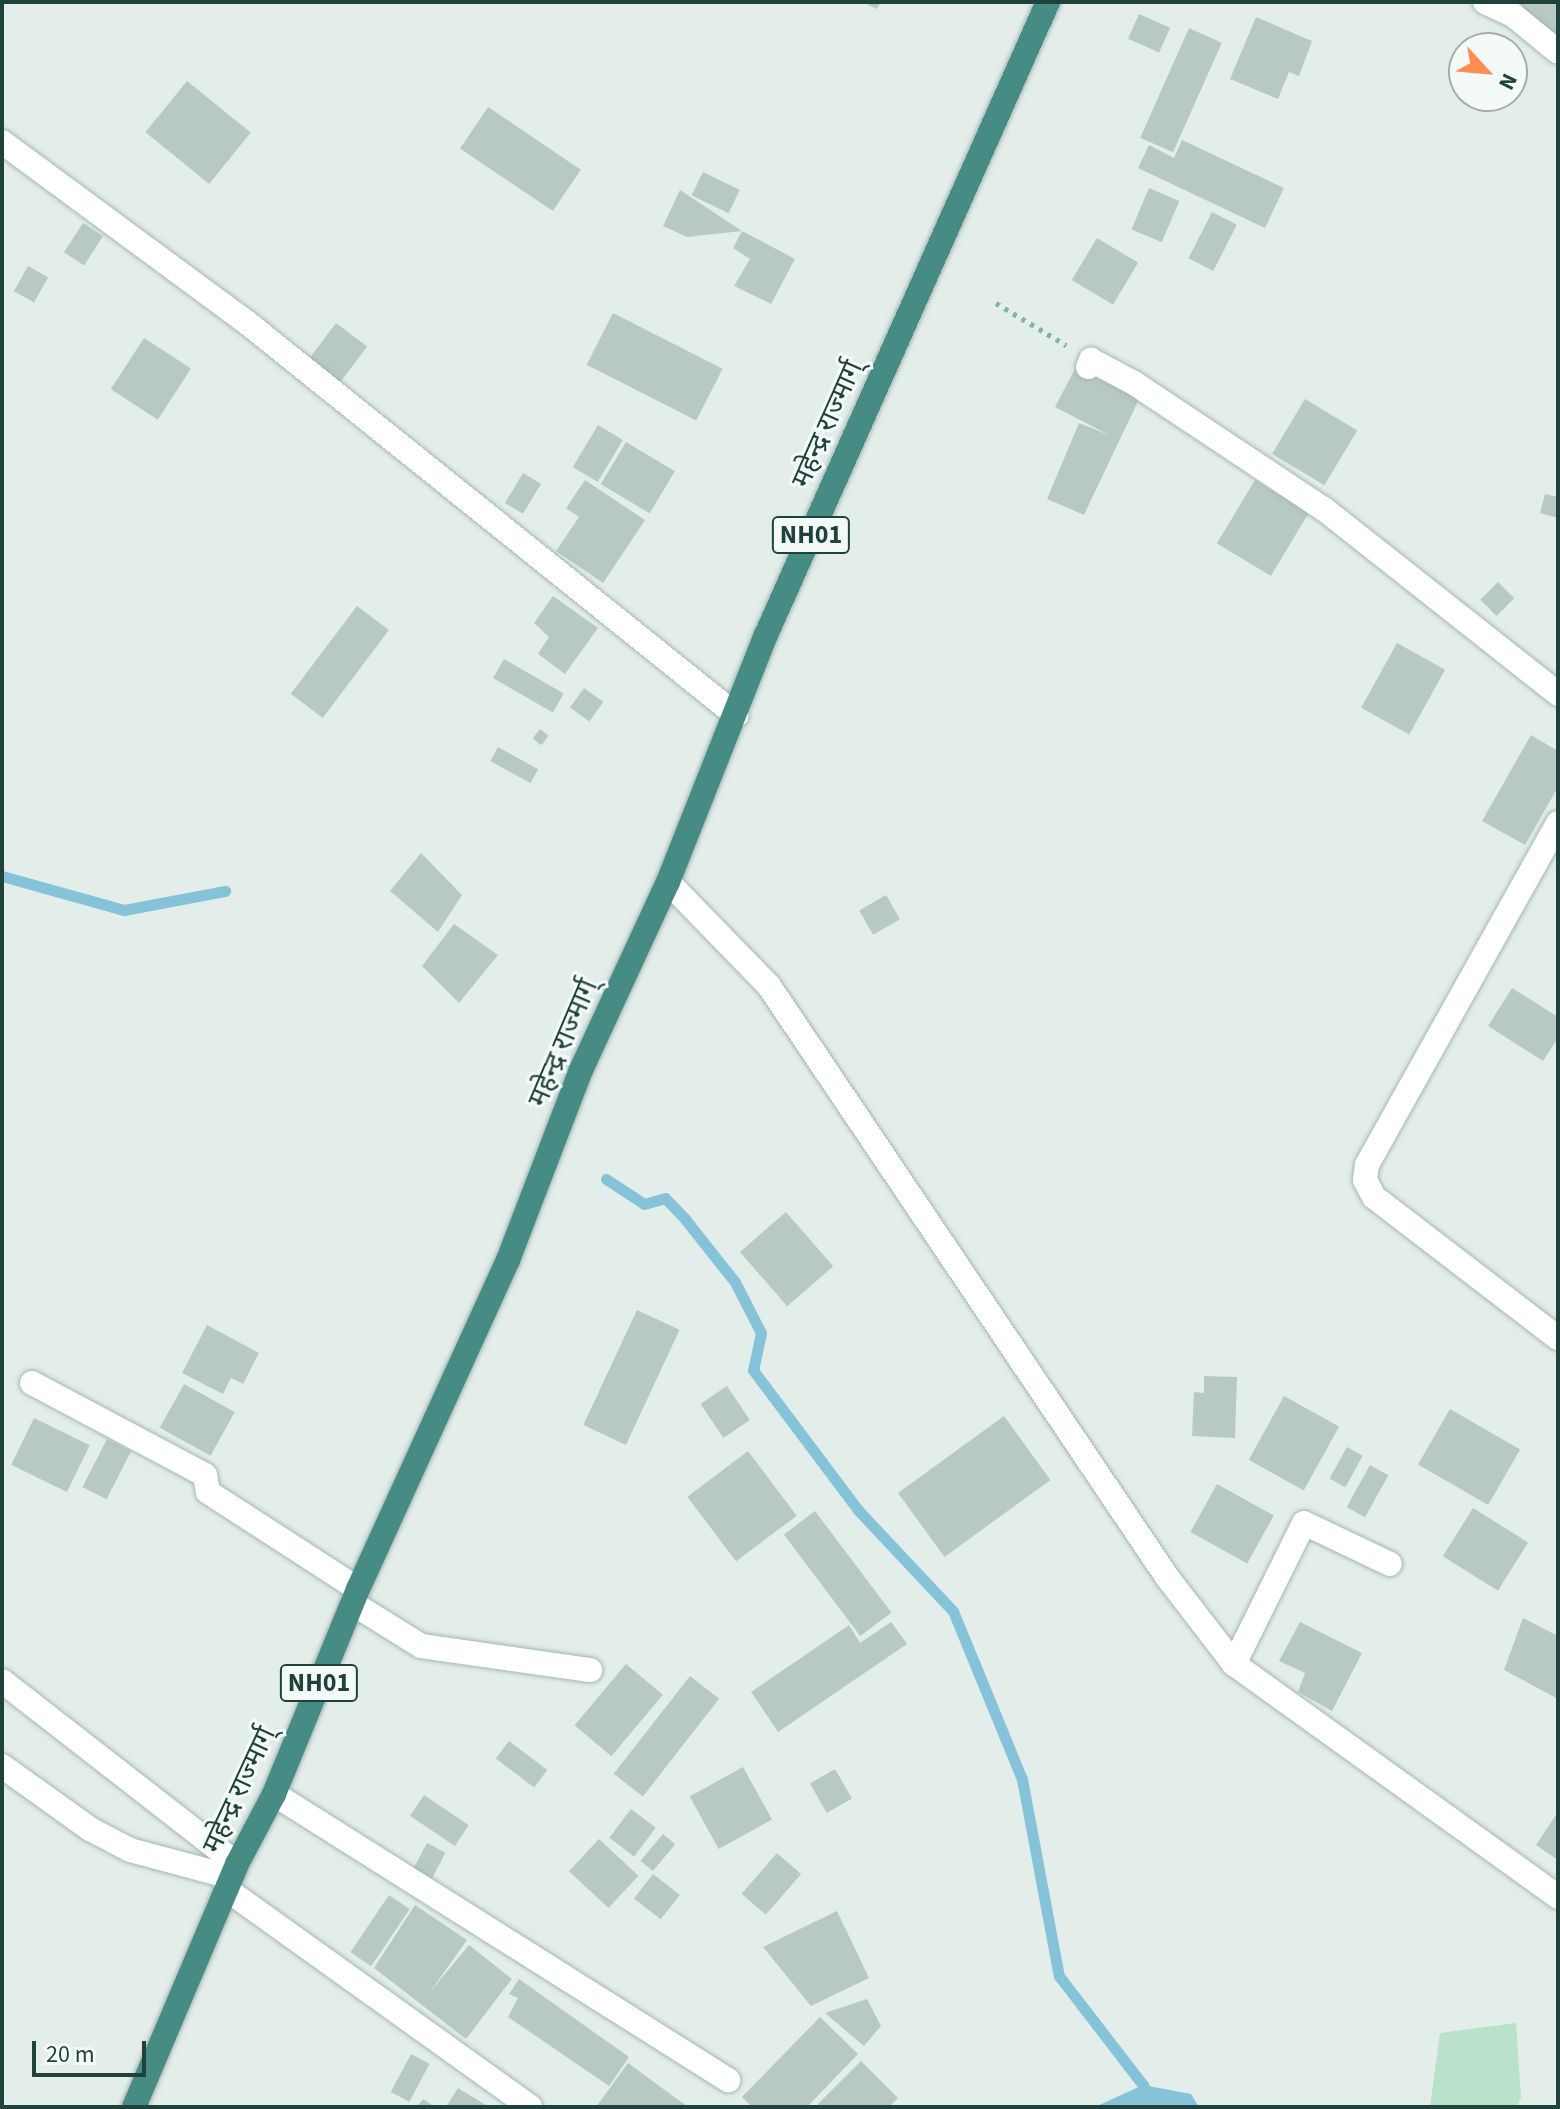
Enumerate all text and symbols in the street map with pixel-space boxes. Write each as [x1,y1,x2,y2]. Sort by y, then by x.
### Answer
north arrow [1448,32,1528,112]
text: N [1490,68,1525,95]
street label: महेन्द्र राज्मार्ग् [784,355,870,493]
road number: NH01 [771,513,851,557]
street label: महेन्द्र राज्मार्ग् [521,974,605,1112]
road number: NH01 [279,1661,359,1705]
street label: महेन्द्र राज्मार्ग् [195,1722,283,1858]
scale bar [36,2025,150,2075]
text: 20 m [46,2037,95,2072]

